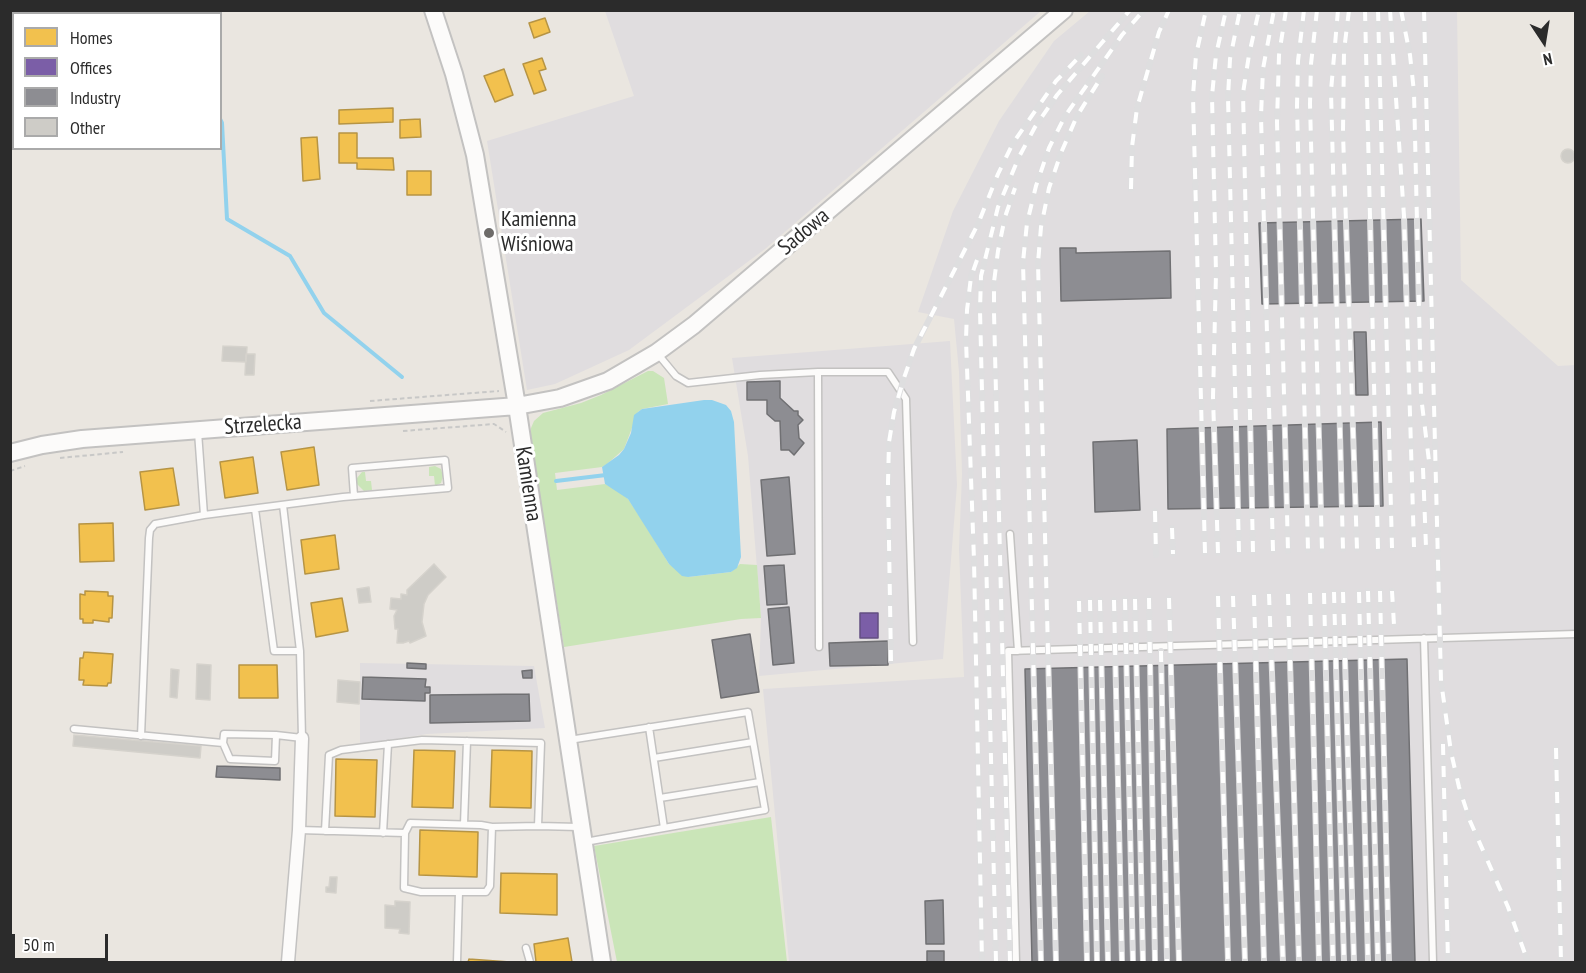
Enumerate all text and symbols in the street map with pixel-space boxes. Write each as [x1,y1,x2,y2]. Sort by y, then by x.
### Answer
legend [12,12,222,150]
north arrow [1514,12,1574,72]
text: Homes [70,26,113,49]
text: N [1541,49,1554,70]
text: Offices [70,56,112,79]
text: Industry [70,86,120,109]
text: Other [70,116,105,139]
street label: Sadowa [773,203,835,261]
place label: Kamienna Wiśniowa [501,207,576,258]
marker: Kamienna Wiśniowa [482,226,496,240]
street label: Strzelecka [223,409,303,441]
street label: Kamienna [509,445,547,523]
scale bar [15,922,111,960]
text: 50 m [23,933,55,956]

